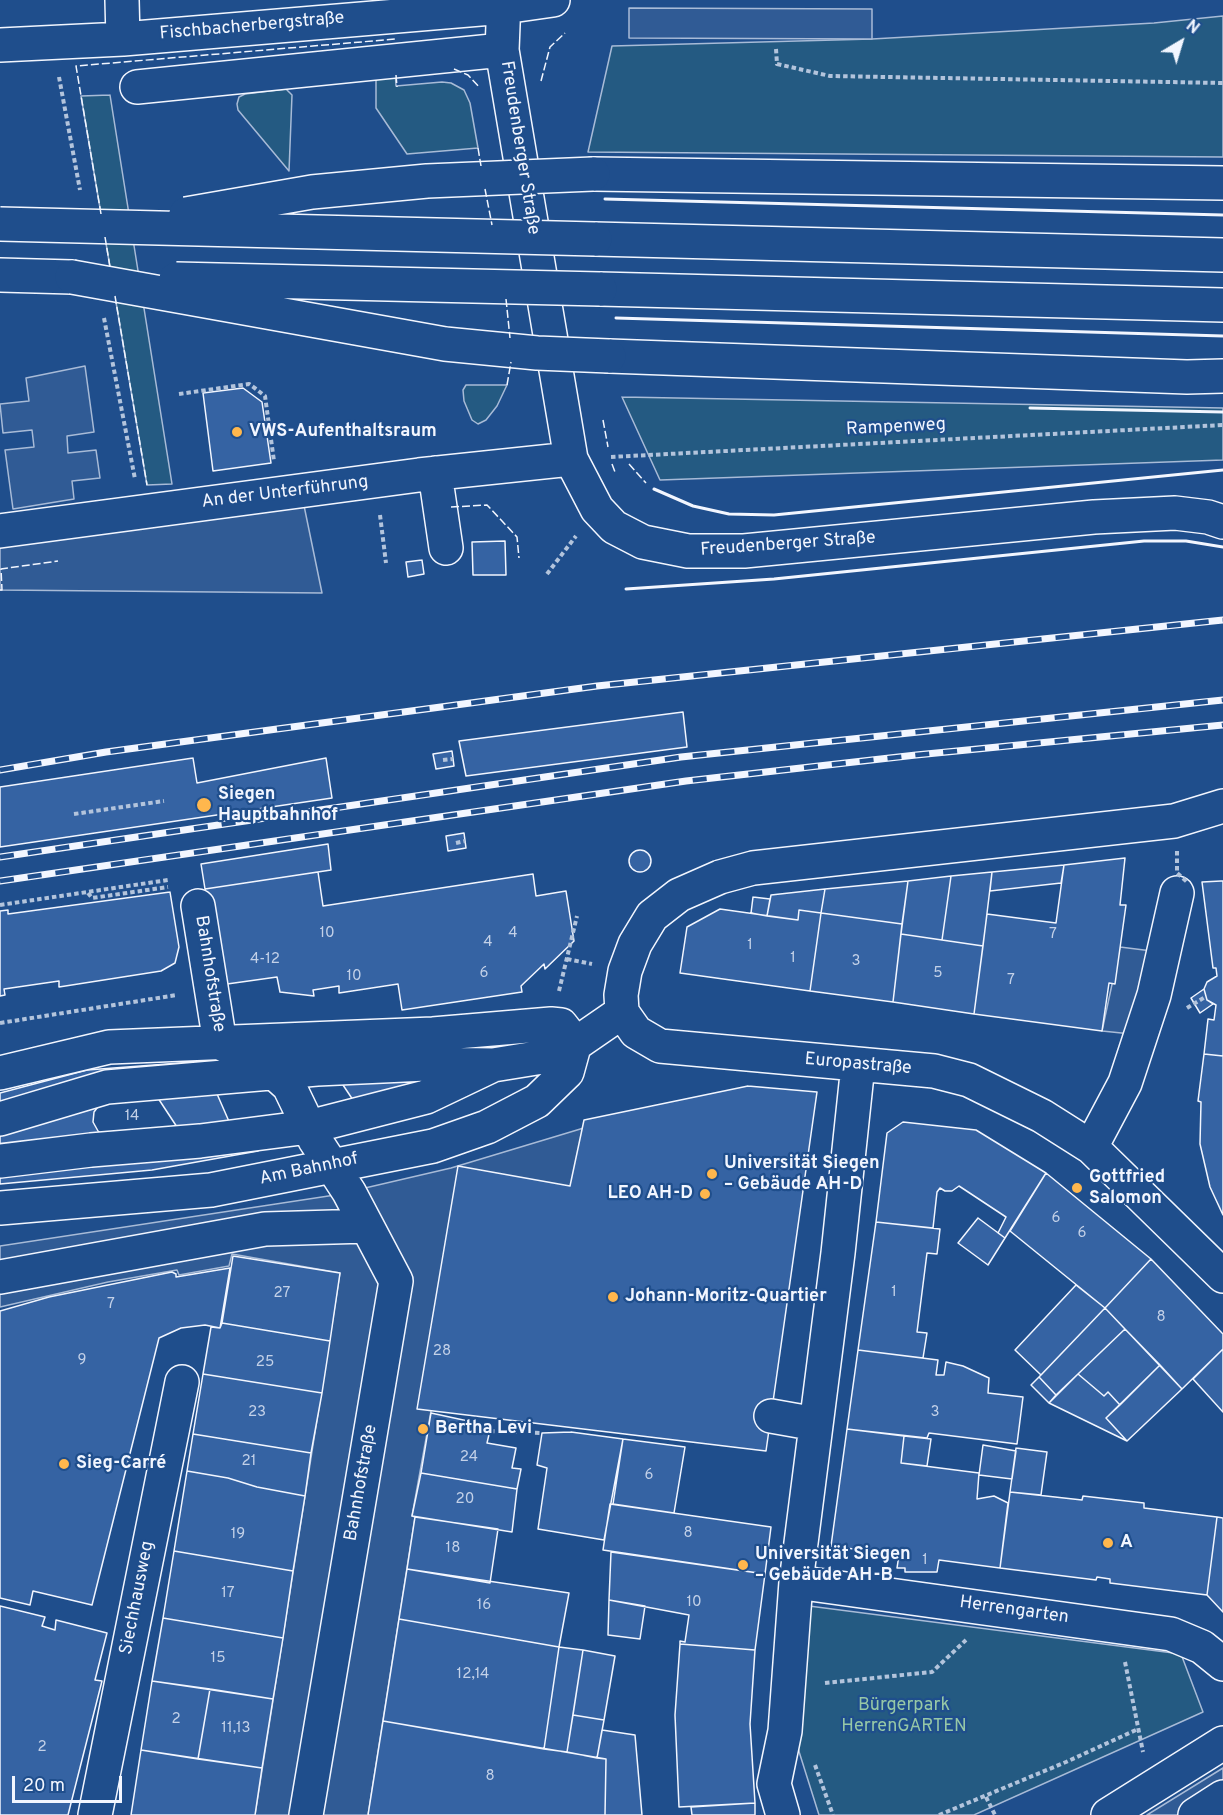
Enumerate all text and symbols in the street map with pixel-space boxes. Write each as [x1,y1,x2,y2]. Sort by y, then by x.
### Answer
street label: Fischbacherbergstraße [159,8,345,46]
north arrow [1151,12,1211,72]
text: N [1181,16,1203,39]
street label: Freudenberger Straße [495,60,543,236]
street label: Rampenweg [845,415,947,441]
place label: VWS-Aufenthaltsraum [249,421,437,443]
marker: VWS-Aufenthaltsraum [230,425,244,439]
street label: An der Unterführung [200,472,370,514]
street label: Freudenberger Straße [700,528,876,562]
place label: Siegen Hauptbahnhof [218,784,338,826]
marker: Siegen Hauptbahnhof [195,796,213,814]
street label: Bahnhofstraße [189,914,229,1034]
house number: 10 [319,925,335,943]
house number: 4 [508,925,518,943]
house number: 7 [1049,926,1057,944]
house number: 4 [483,934,493,952]
house number: 1 [747,937,753,955]
house number: 1 [790,950,796,968]
house number: 4-12 [250,951,280,969]
house number: 3 [851,953,861,971]
house number: 6 [480,965,488,983]
house number: 5 [933,965,943,983]
house number: 10 [346,968,362,986]
house number: 7 [1007,972,1015,990]
street label: Europastraße [804,1050,912,1080]
house number: 14 [125,1108,139,1126]
street label: Am Bahnhof [258,1149,360,1191]
place label: Universität Siegen – Gebäude AH-D [724,1153,880,1196]
marker: Universität Siegen – Gebäude AH-D [705,1167,719,1181]
place label: Gottfried Salomon [1089,1167,1165,1210]
marker: Gottfried Salomon [1070,1181,1084,1195]
place label: LEO AH-D [608,1183,693,1205]
marker: LEO AH-D [698,1187,712,1201]
house number: 6 [1052,1210,1060,1228]
house number: 6 [1078,1225,1086,1243]
house number: 1 [891,1284,897,1302]
house number: 27 [274,1285,290,1303]
place label: Johann-Moritz-Quartier [625,1286,827,1308]
marker: Johann-Moritz-Quartier [606,1290,620,1304]
house number: 7 [107,1296,115,1314]
house number: 8 [1156,1309,1166,1327]
house number: 28 [433,1343,451,1361]
house number: 9 [78,1352,86,1370]
house number: 25 [256,1354,274,1372]
house number: 23 [248,1404,266,1422]
house number: 3 [930,1404,940,1422]
place label: Bertha Levi [435,1418,532,1440]
marker: Bertha Levi [416,1422,430,1436]
street label: Bahnhofstraße [341,1423,383,1543]
house number: 24 [460,1449,478,1467]
place label: Sieg-Carré [76,1453,166,1475]
house number: 21 [242,1453,256,1471]
marker: Sieg-Carré [57,1457,71,1471]
house number: 6 [645,1467,653,1485]
house number: 20 [456,1491,474,1509]
house number: 8 [683,1525,693,1543]
house number: 19 [231,1526,245,1544]
place label: A [1120,1532,1133,1554]
marker: A [1101,1536,1115,1550]
street label: Siechhausweg [116,1539,160,1657]
house number: 18 [446,1540,460,1558]
place label: Universität Siegen – Gebäude AH-B [755,1544,911,1586]
house number: 1 [922,1552,928,1570]
marker: Universität Siegen – Gebäude AH-B [736,1558,750,1572]
house number: 17 [221,1585,235,1603]
street label: Herrengarten [958,1593,1070,1629]
house number: 10 [686,1594,702,1612]
house number: 16 [477,1597,491,1615]
house number: 15 [211,1650,225,1668]
house number: 12,14 [457,1666,489,1684]
park label: Bürgerpark HerrenGARTEN [841,1695,967,1738]
house number: 2 [171,1711,181,1729]
house number: 11,13 [221,1720,251,1738]
house number: 2 [37,1739,47,1757]
scale bar [15,1764,124,1802]
house number: 8 [485,1768,495,1786]
text: 20 m [23,1775,65,1798]

